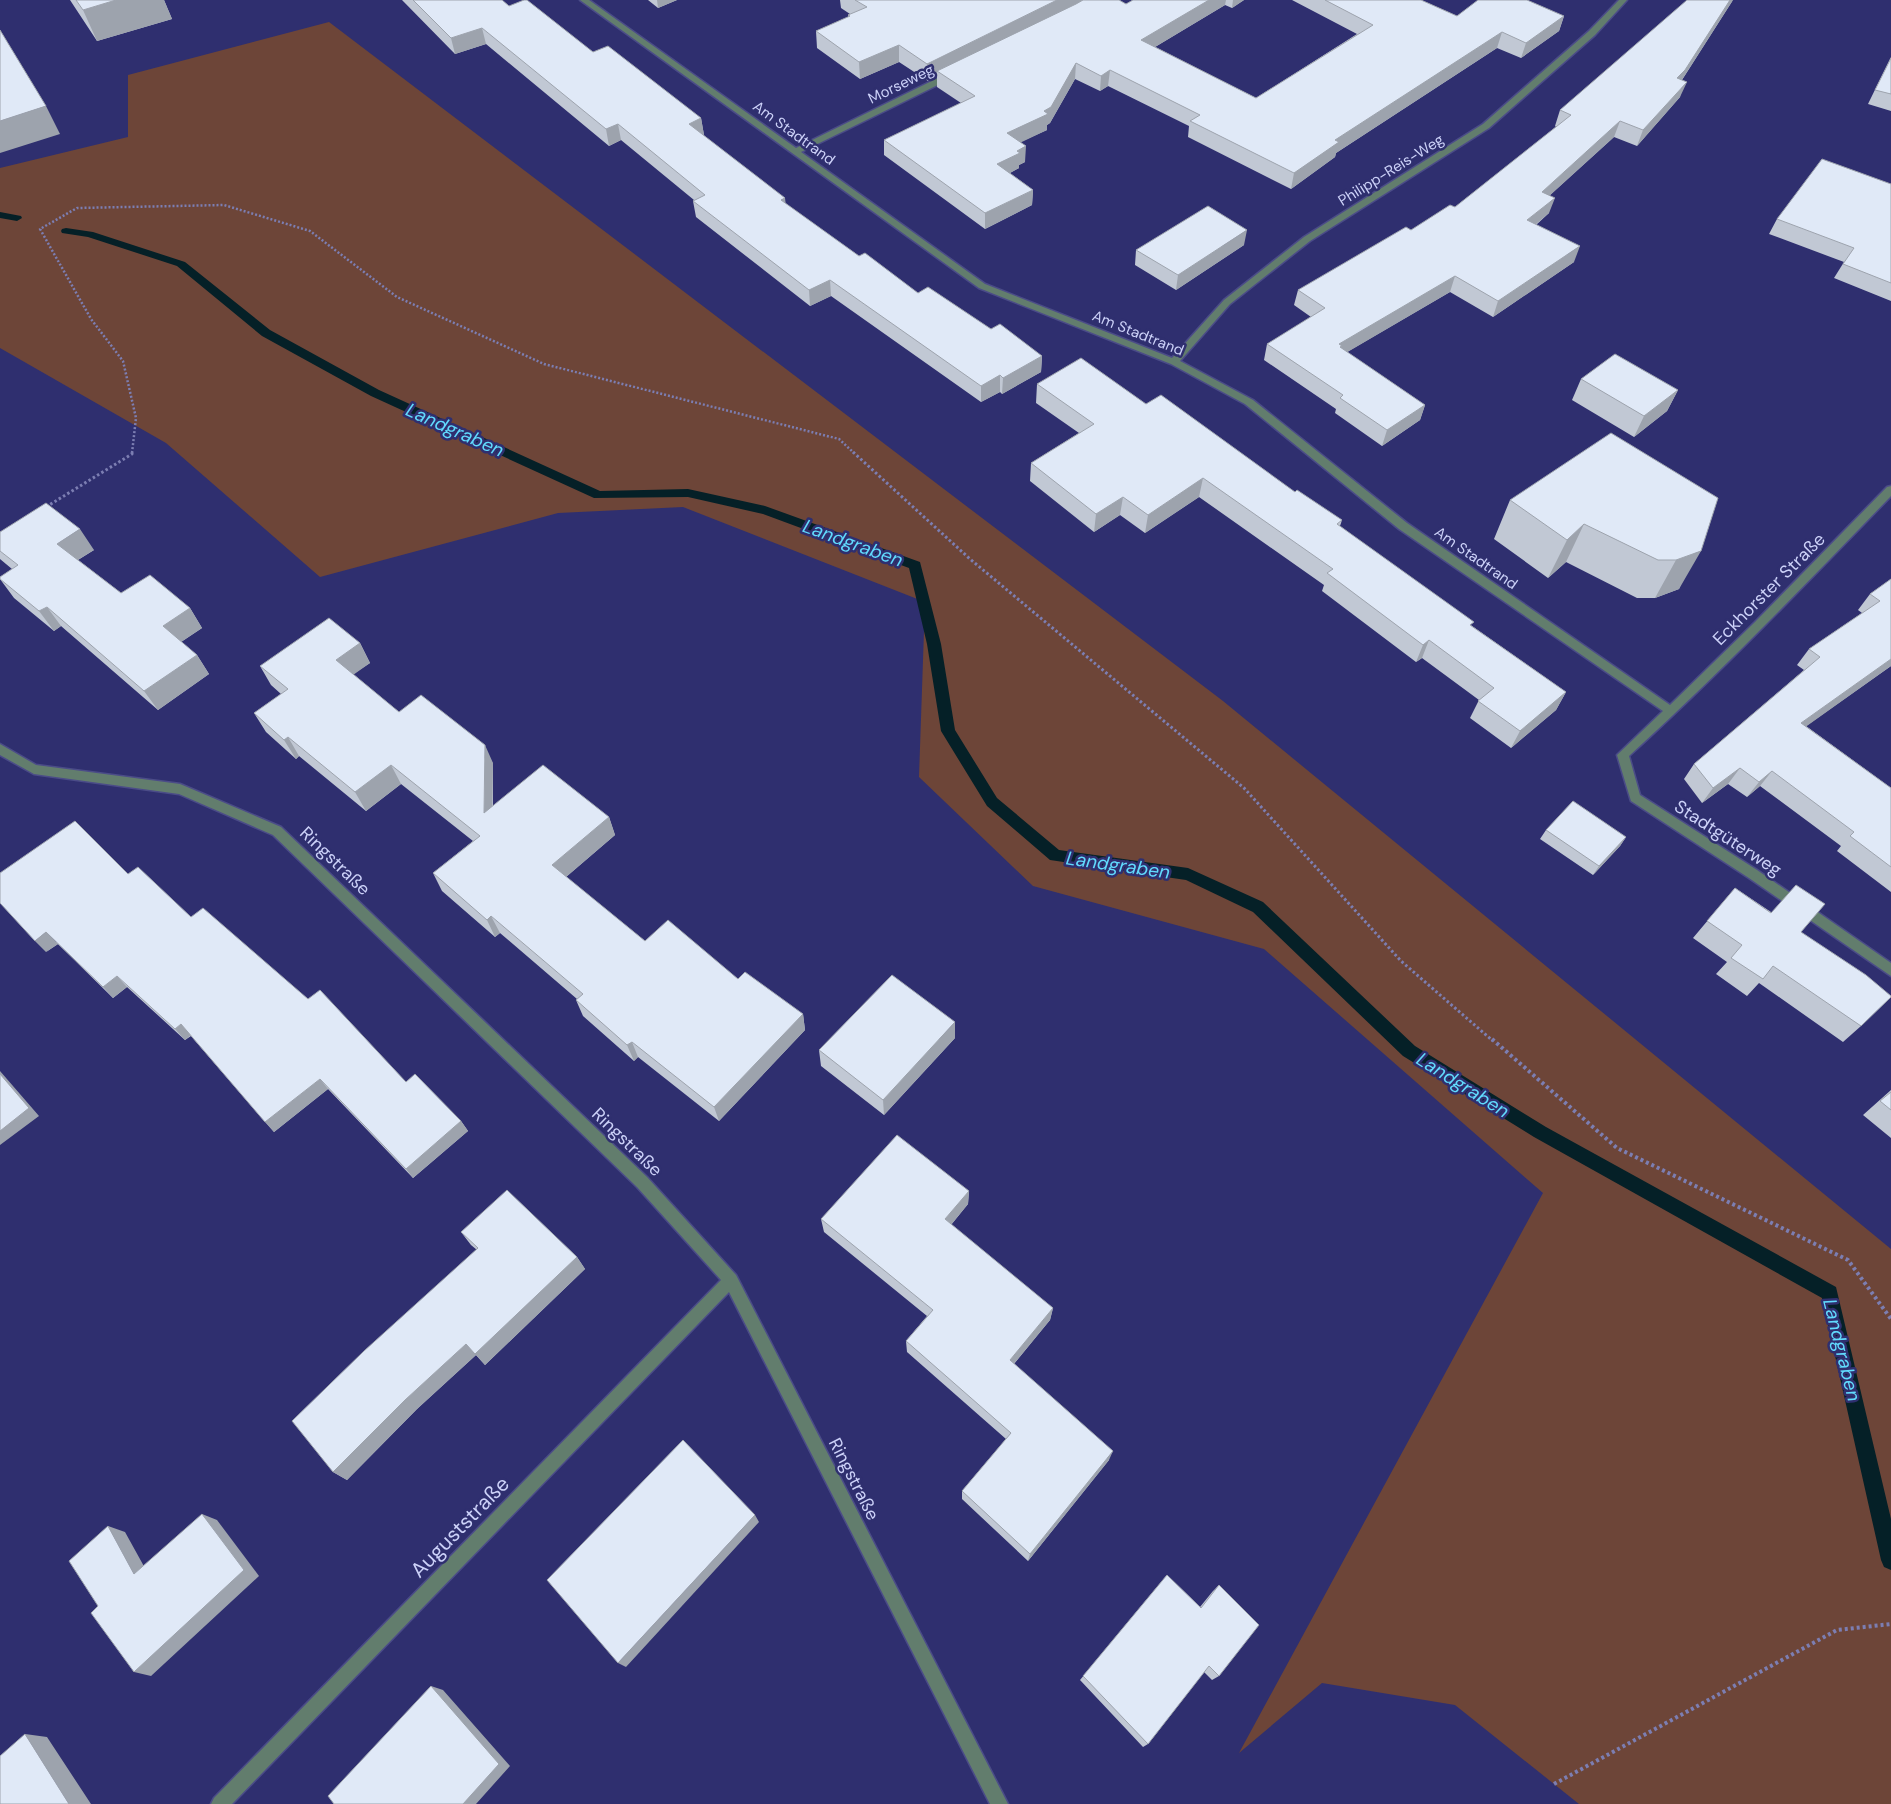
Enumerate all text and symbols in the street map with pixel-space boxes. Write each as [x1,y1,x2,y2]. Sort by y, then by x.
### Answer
street label: Morseweg [865,59,937,109]
street label: Am Stadtrand [749,96,839,170]
street label: Philipp-Reis-Weg [1334,129,1448,211]
street label: Am Stadtrand [1089,306,1187,360]
water label: Landgraben [402,397,508,463]
water label: Landgraben [799,513,907,573]
street label: Am Stadtrand [1431,522,1521,594]
street label: Eckhorster Straße [1707,527,1831,651]
street label: Stadtgüterweg [1670,794,1786,882]
street label: Ringstraße [295,821,375,901]
water label: Landgraben [1064,845,1172,885]
water label: Landgraben [1412,1047,1514,1123]
street label: Ringstraße [587,1102,667,1182]
water label: Landgraben [1817,1296,1867,1404]
street label: Ringstraße [823,1434,885,1524]
street label: Auguststraße [404,1470,516,1584]

